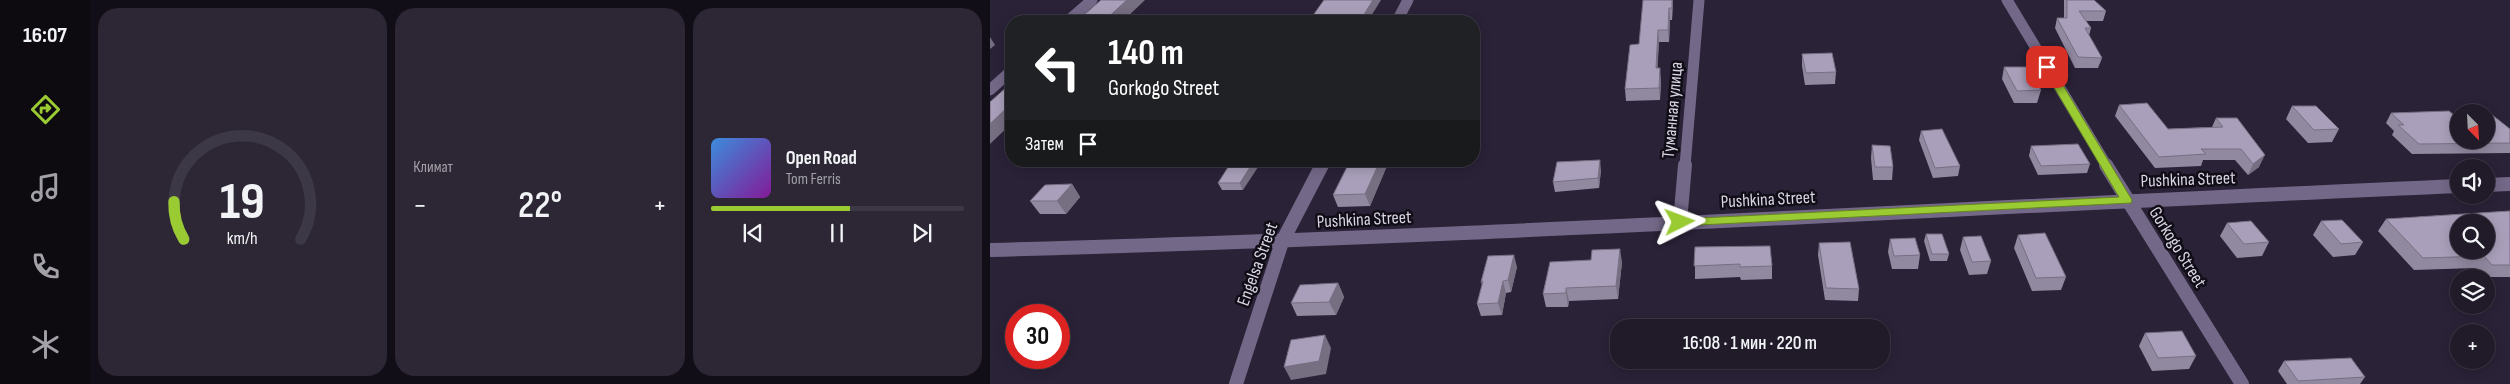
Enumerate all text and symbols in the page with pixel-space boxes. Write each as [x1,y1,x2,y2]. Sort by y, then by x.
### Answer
text: 16:07 [23,22,67,49]
text: 140 m [1108,32,1184,75]
icon: left [1025,35,1090,100]
pin [2026,46,2068,88]
icon: arrive [2033,53,2061,81]
street label: Туманная улица [1658,61,1687,159]
text: Gorkogo Street [1108,75,1219,102]
icon: directions [28,92,63,127]
north arrow [2450,104,2495,149]
map controls [2450,104,2495,369]
icon: arrive [1074,130,1102,158]
text: Затем [1025,133,1064,156]
text: Open Road [786,147,857,170]
text: Климат [413,158,453,177]
button: sound [2450,159,2495,204]
street label: Pushkina Street [2140,167,2236,192]
icon: music [28,170,63,205]
text: Tom Ferris [786,170,841,189]
text: 19 [220,171,265,234]
text: 22° [518,183,562,228]
street label: Pushkina Street [1720,187,1817,212]
text: − [413,189,427,222]
text: + [653,189,667,222]
position arrow [1653,195,1705,247]
street label: Gorkogo Street [2145,203,2211,292]
street label: Pushkina Street [1316,207,1413,232]
button: search [2450,214,2495,259]
icon: previous [739,219,767,247]
icon: pause [823,219,851,247]
icon: next [908,219,936,247]
street label: Engelsa Street [1233,219,1282,309]
text: km/h [227,228,258,249]
icon: phone [28,249,63,284]
button: layers [2450,269,2495,314]
speed limit sign: 30 [1005,304,1070,369]
button: + [2450,324,2495,369]
icon: climate [28,327,63,362]
text: 16:08 · 1 мин · 220 m [1683,332,1817,355]

